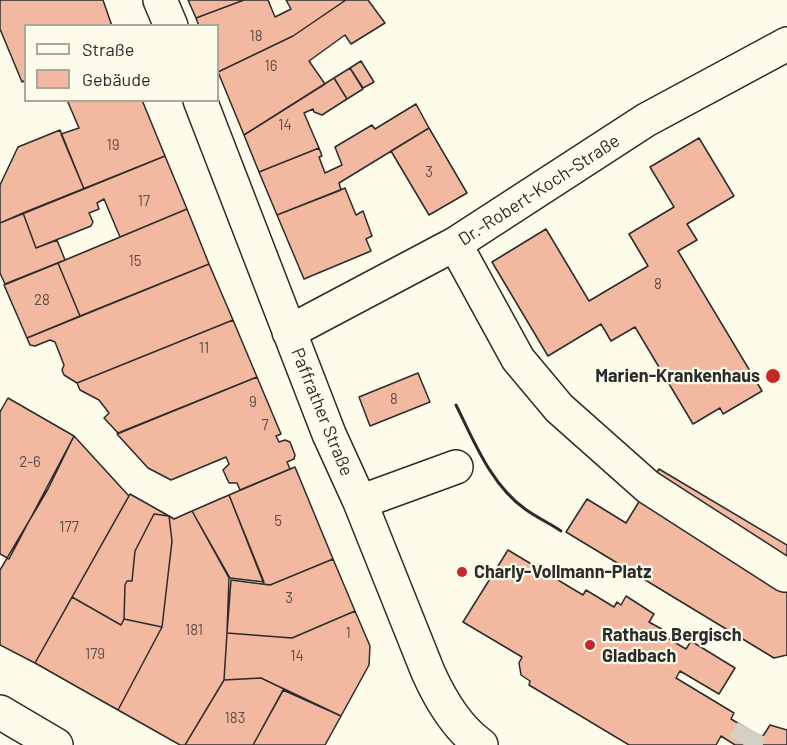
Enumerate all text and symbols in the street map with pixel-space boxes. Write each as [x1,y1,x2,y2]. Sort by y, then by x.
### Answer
legend [24,24,219,102]
house number: 18 [249,27,263,45]
text: Straße [82,38,134,60]
house number: 16 [265,57,277,75]
text: Gebäude [82,68,151,90]
house number: 14 [278,116,292,134]
street label: Dr.-Robert-Koch-Straße [454,130,624,250]
house number: 19 [106,136,120,154]
house number: 3 [425,163,433,181]
house number: 17 [138,192,150,210]
house number: 15 [129,252,141,270]
house number: 8 [654,275,662,293]
house number: 28 [34,291,50,309]
house number: 11 [199,339,209,357]
street label: Paffrather Straße [286,345,358,479]
place label: Marien-Krankenhaus [595,365,760,387]
marker: Marien-Krankenhaus [764,367,782,385]
house number: 8 [390,390,398,408]
house number: 9 [249,393,257,411]
house number: 7 [261,416,269,434]
house number: 2-6 [19,453,41,471]
house number: 5 [274,512,282,530]
house number: 177 [59,518,79,536]
place label: Charly-Vollmann-Platz [474,561,651,583]
marker: Charly-Vollmann-Platz [455,565,469,579]
house number: 3 [285,589,293,607]
house number: 181 [185,621,203,639]
house number: 1 [345,624,351,642]
place label: Rathaus Bergisch Gladbach [602,624,742,666]
marker: Rathaus Bergisch Gladbach [583,638,597,652]
house number: 179 [85,645,105,663]
house number: 14 [290,647,304,665]
house number: 183 [225,709,245,727]

